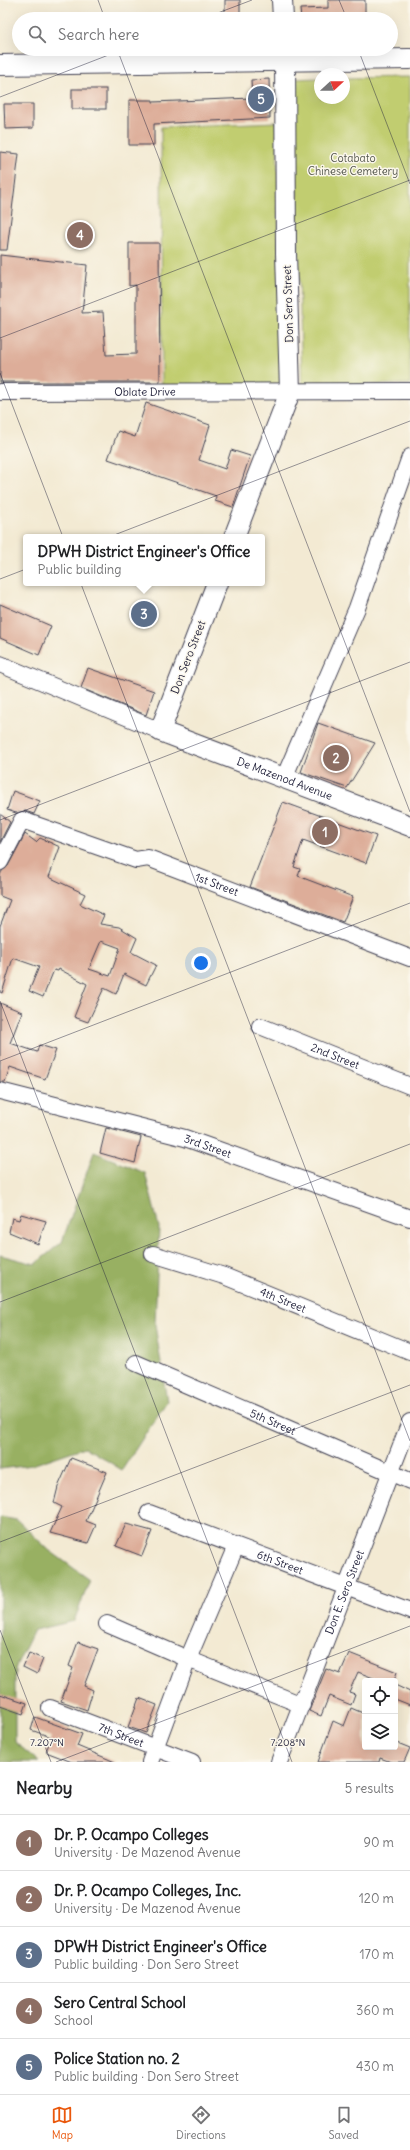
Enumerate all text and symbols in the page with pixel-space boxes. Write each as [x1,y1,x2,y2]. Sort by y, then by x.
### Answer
search box [12,12,398,56]
icon: search [26,23,48,45]
text: Search here [58,25,139,44]
north arrow [314,68,350,104]
pin: 5 [248,84,274,114]
park label: Cotabato Chinese Cemetery [308,151,398,178]
pin: 4 [67,220,93,250]
street label: Don Sero Street [280,265,296,343]
street label: Oblate Drive [114,385,176,399]
popup [23,534,265,586]
text: DPWH District Engineer's Office [38,542,250,561]
text: Public building [38,561,122,578]
pin: 3 [131,599,157,629]
street label: Don Sero Street [168,618,209,696]
pin: 2 [323,743,349,773]
street label: De Mazenod Avenue [235,754,334,803]
pin: 1 [312,817,338,847]
street label: 1st Street [193,870,241,899]
your location [191,953,211,973]
street label: 2nd Street [309,1040,362,1072]
street label: 3rd Street [182,1131,233,1161]
street label: 4th Street [258,1284,308,1316]
street label: 5th Street [248,1406,298,1438]
street label: 6th Street [255,1547,305,1577]
street label: Don E. Sero Street [322,1548,367,1636]
map controls [362,1678,398,1750]
button: locate [362,1678,398,1714]
button: layers [362,1714,398,1750]
street label: 7th Street [96,1720,146,1750]
text: 7.207°N [30,1736,64,1749]
text: 7.208°N [270,1736,306,1749]
text: Nearby [16,1777,72,1799]
text: 5 results [345,1780,394,1797]
text: Dr. P. Ocampo Colleges [54,1825,209,1844]
text: 1 [26,1834,32,1851]
text: 90 m [363,1834,394,1851]
text: University · De Mazenod Avenue [54,1844,241,1861]
text: Dr. P. Ocampo Colleges, Inc. [54,1881,241,1900]
text: 2 [25,1890,33,1907]
text: 120 m [359,1890,394,1907]
text: University · De Mazenod Avenue [54,1900,241,1917]
text: DPWH District Engineer's Office [54,1937,267,1956]
text: 3 [25,1946,33,1963]
text: 170 m [359,1946,394,1963]
text: Public building · Don Sero Street [54,1956,239,1973]
text: Sero Central School [54,1993,186,2012]
text: 4 [25,2002,33,2019]
text: 360 m [356,2002,394,2019]
text: School [54,2012,93,2029]
text: Police Station no. 2 [54,2049,180,2068]
text: 5 [25,2058,33,2075]
text: 430 m [356,2058,394,2075]
text: Public building · Don Sero Street [54,2068,239,2085]
tab: Map [51,2104,73,2142]
tab: Directions [176,2104,226,2142]
tab: Saved [328,2104,359,2142]

